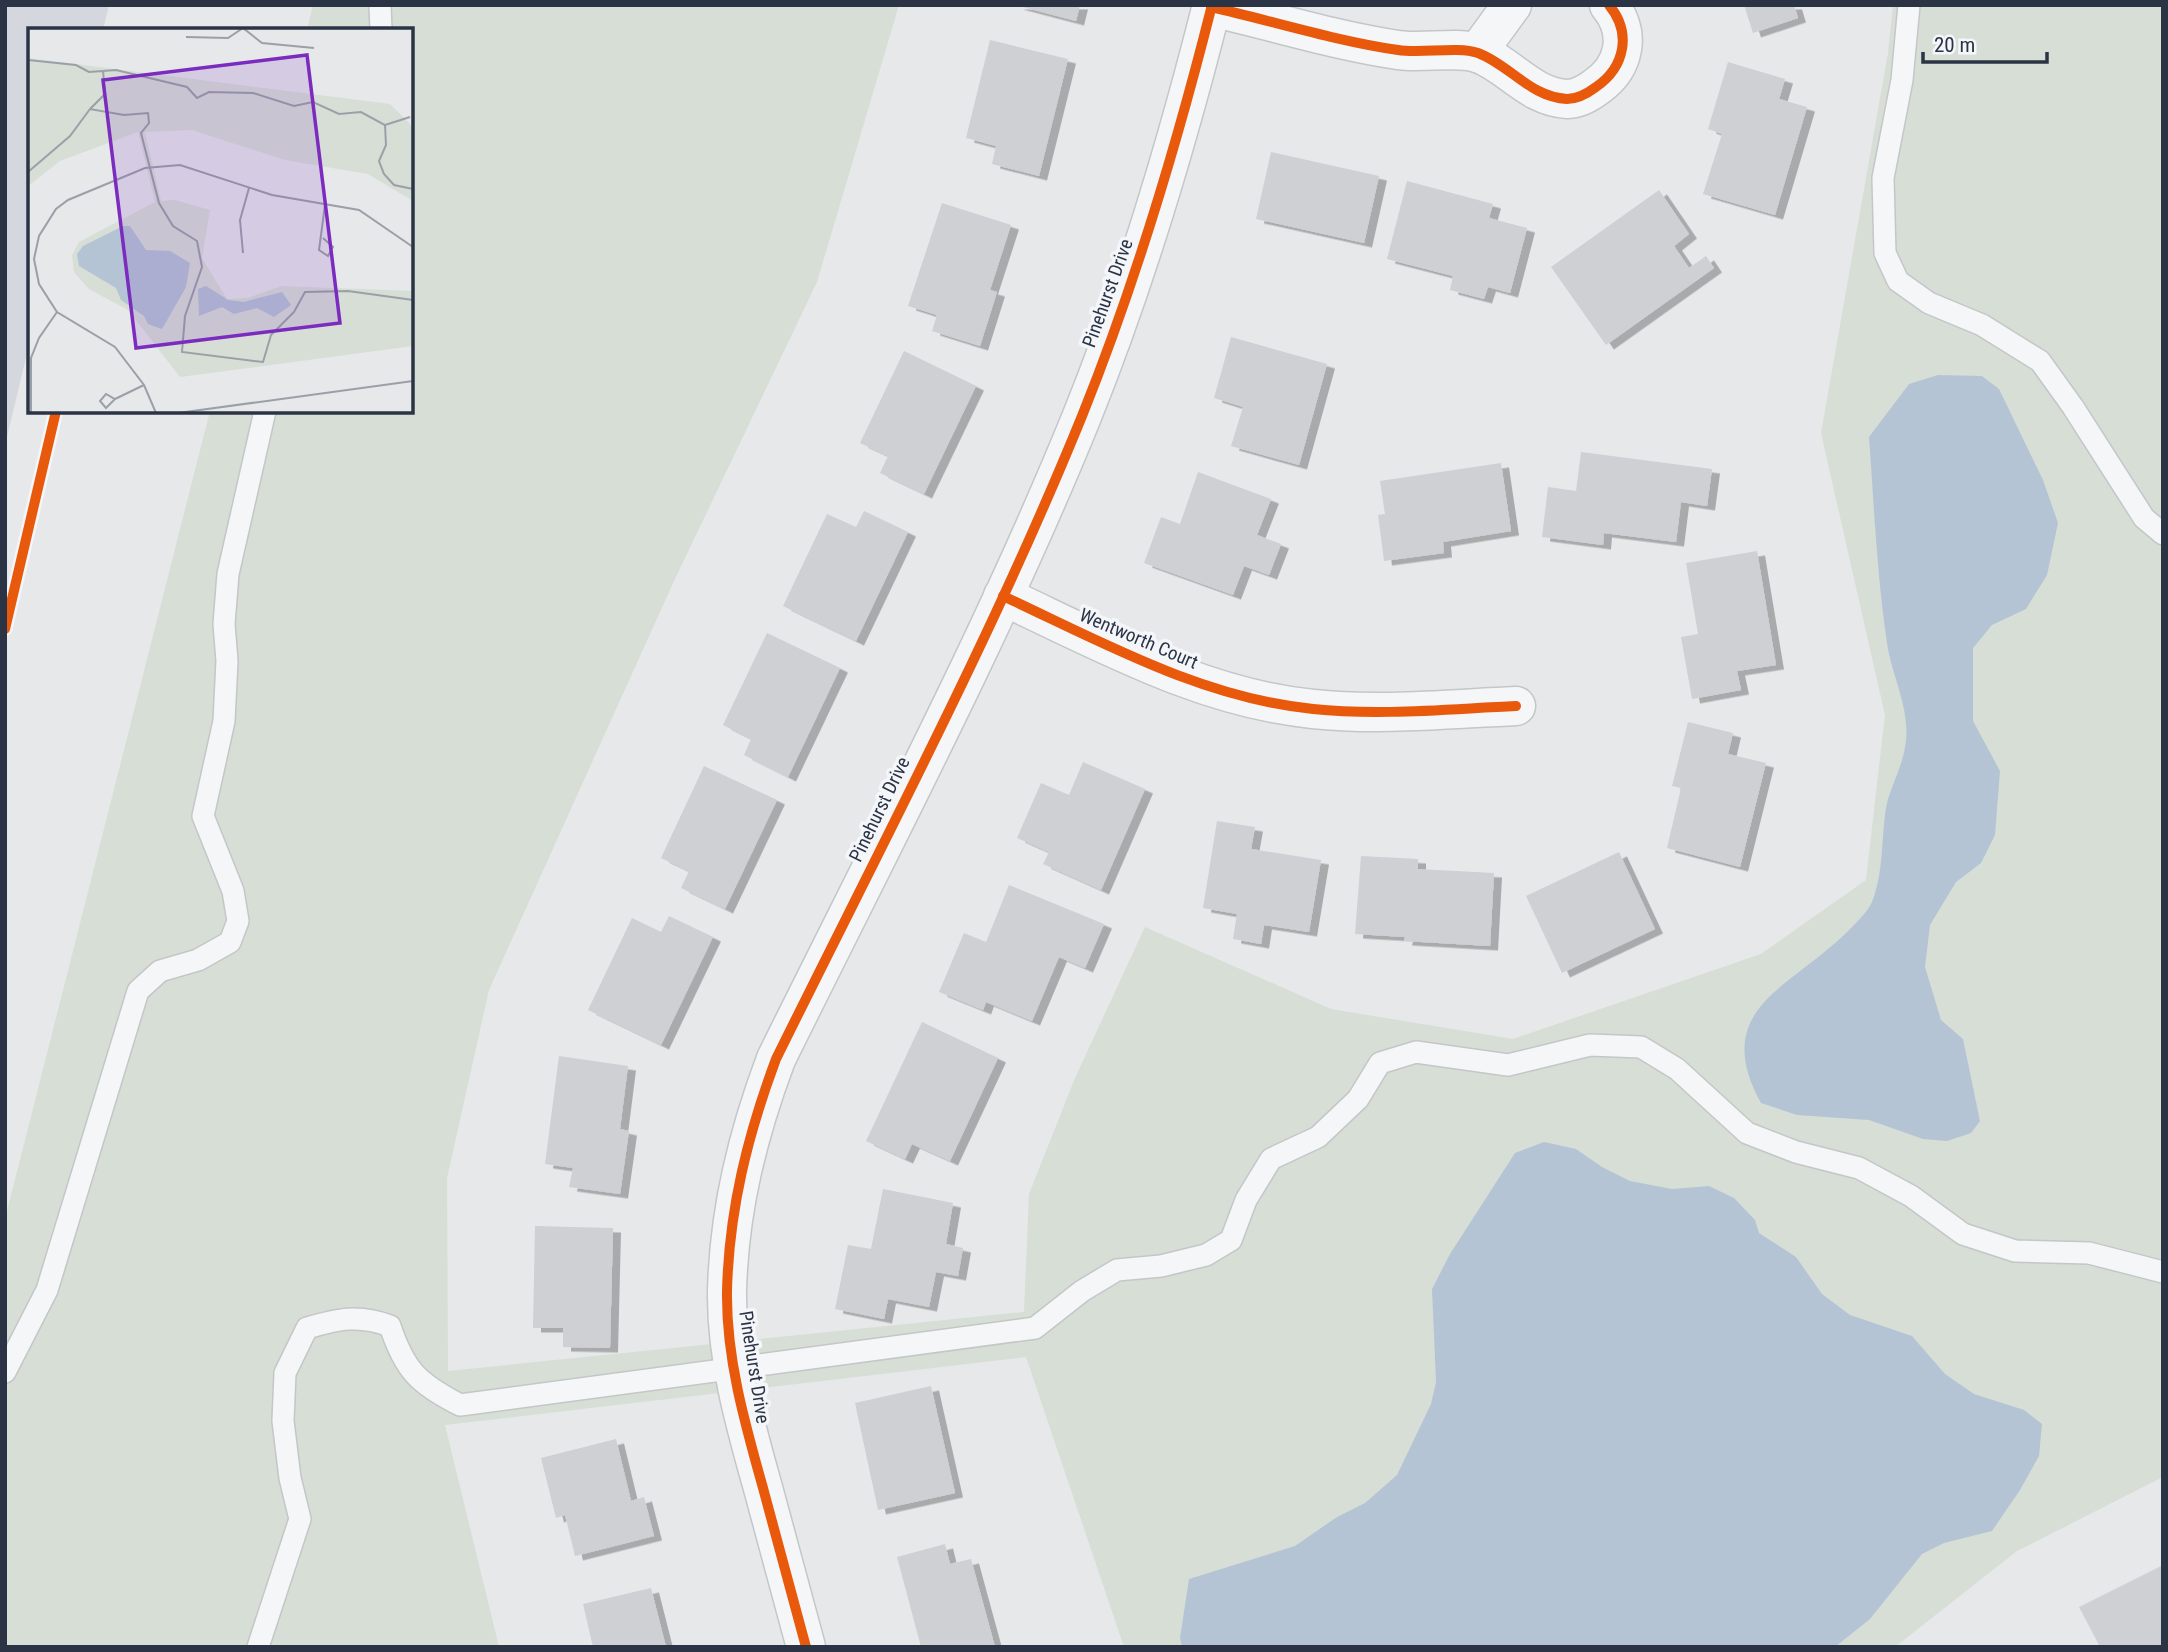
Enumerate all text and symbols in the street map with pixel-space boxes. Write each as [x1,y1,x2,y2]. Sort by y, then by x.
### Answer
scale bar [1923,21,2047,65]
inset map [28,28,413,413]
text: 20 m [1934,33,1975,57]
street label: Pinehurst Drive [1077,236,1138,351]
street label: Wentworth Court [1076,603,1202,674]
street label: Pinehurst Drive [844,753,915,865]
street label: Pinehurst Drive [734,1309,775,1425]

